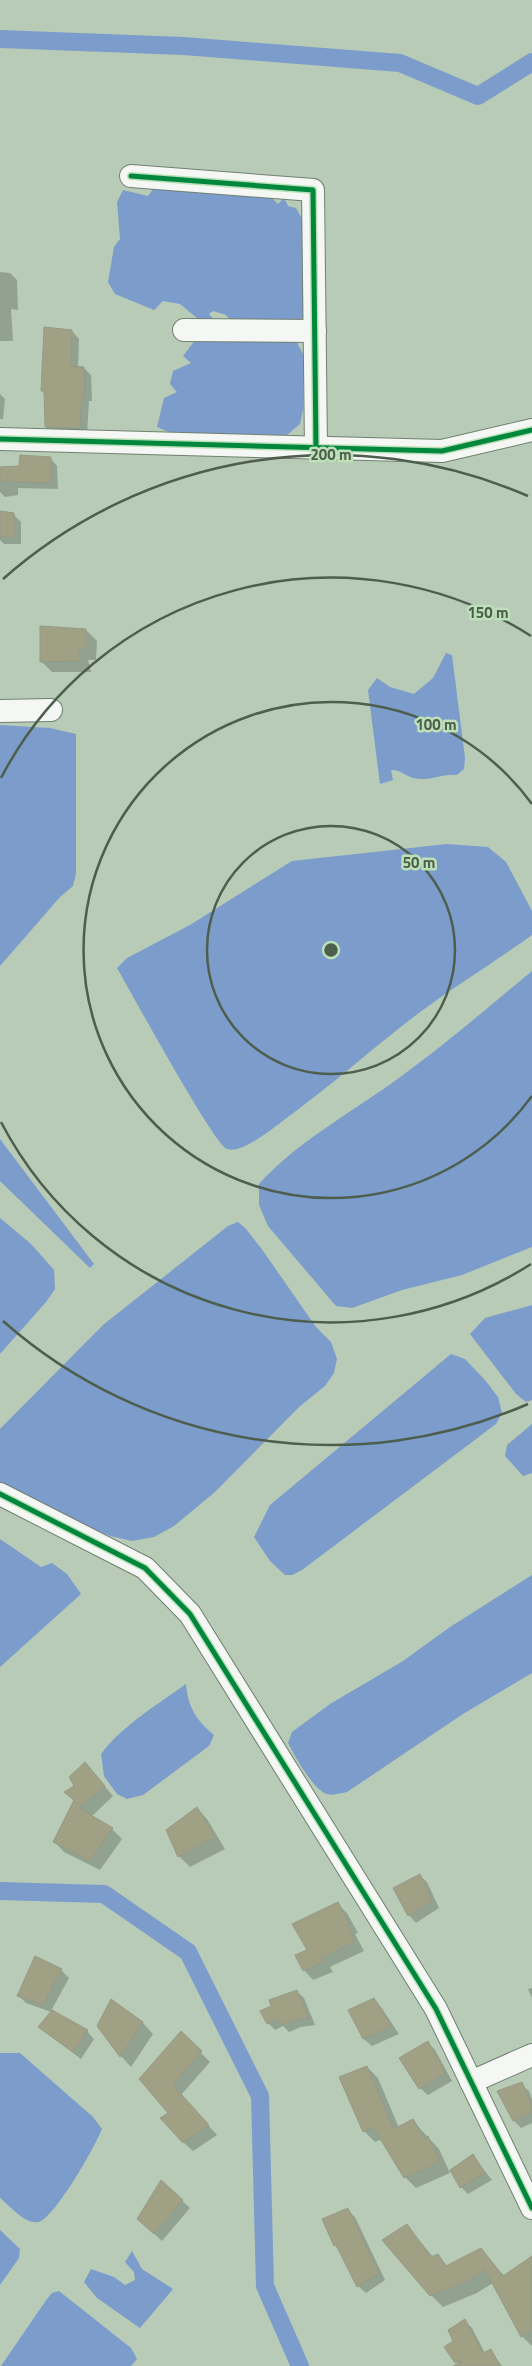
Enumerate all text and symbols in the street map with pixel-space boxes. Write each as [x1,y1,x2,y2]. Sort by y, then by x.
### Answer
text: 200 m [310,443,352,466]
text: 150 m [467,601,509,624]
text: 100 m [415,713,457,736]
text: 50 m [403,851,435,874]
centre of rings [322,941,340,959]

